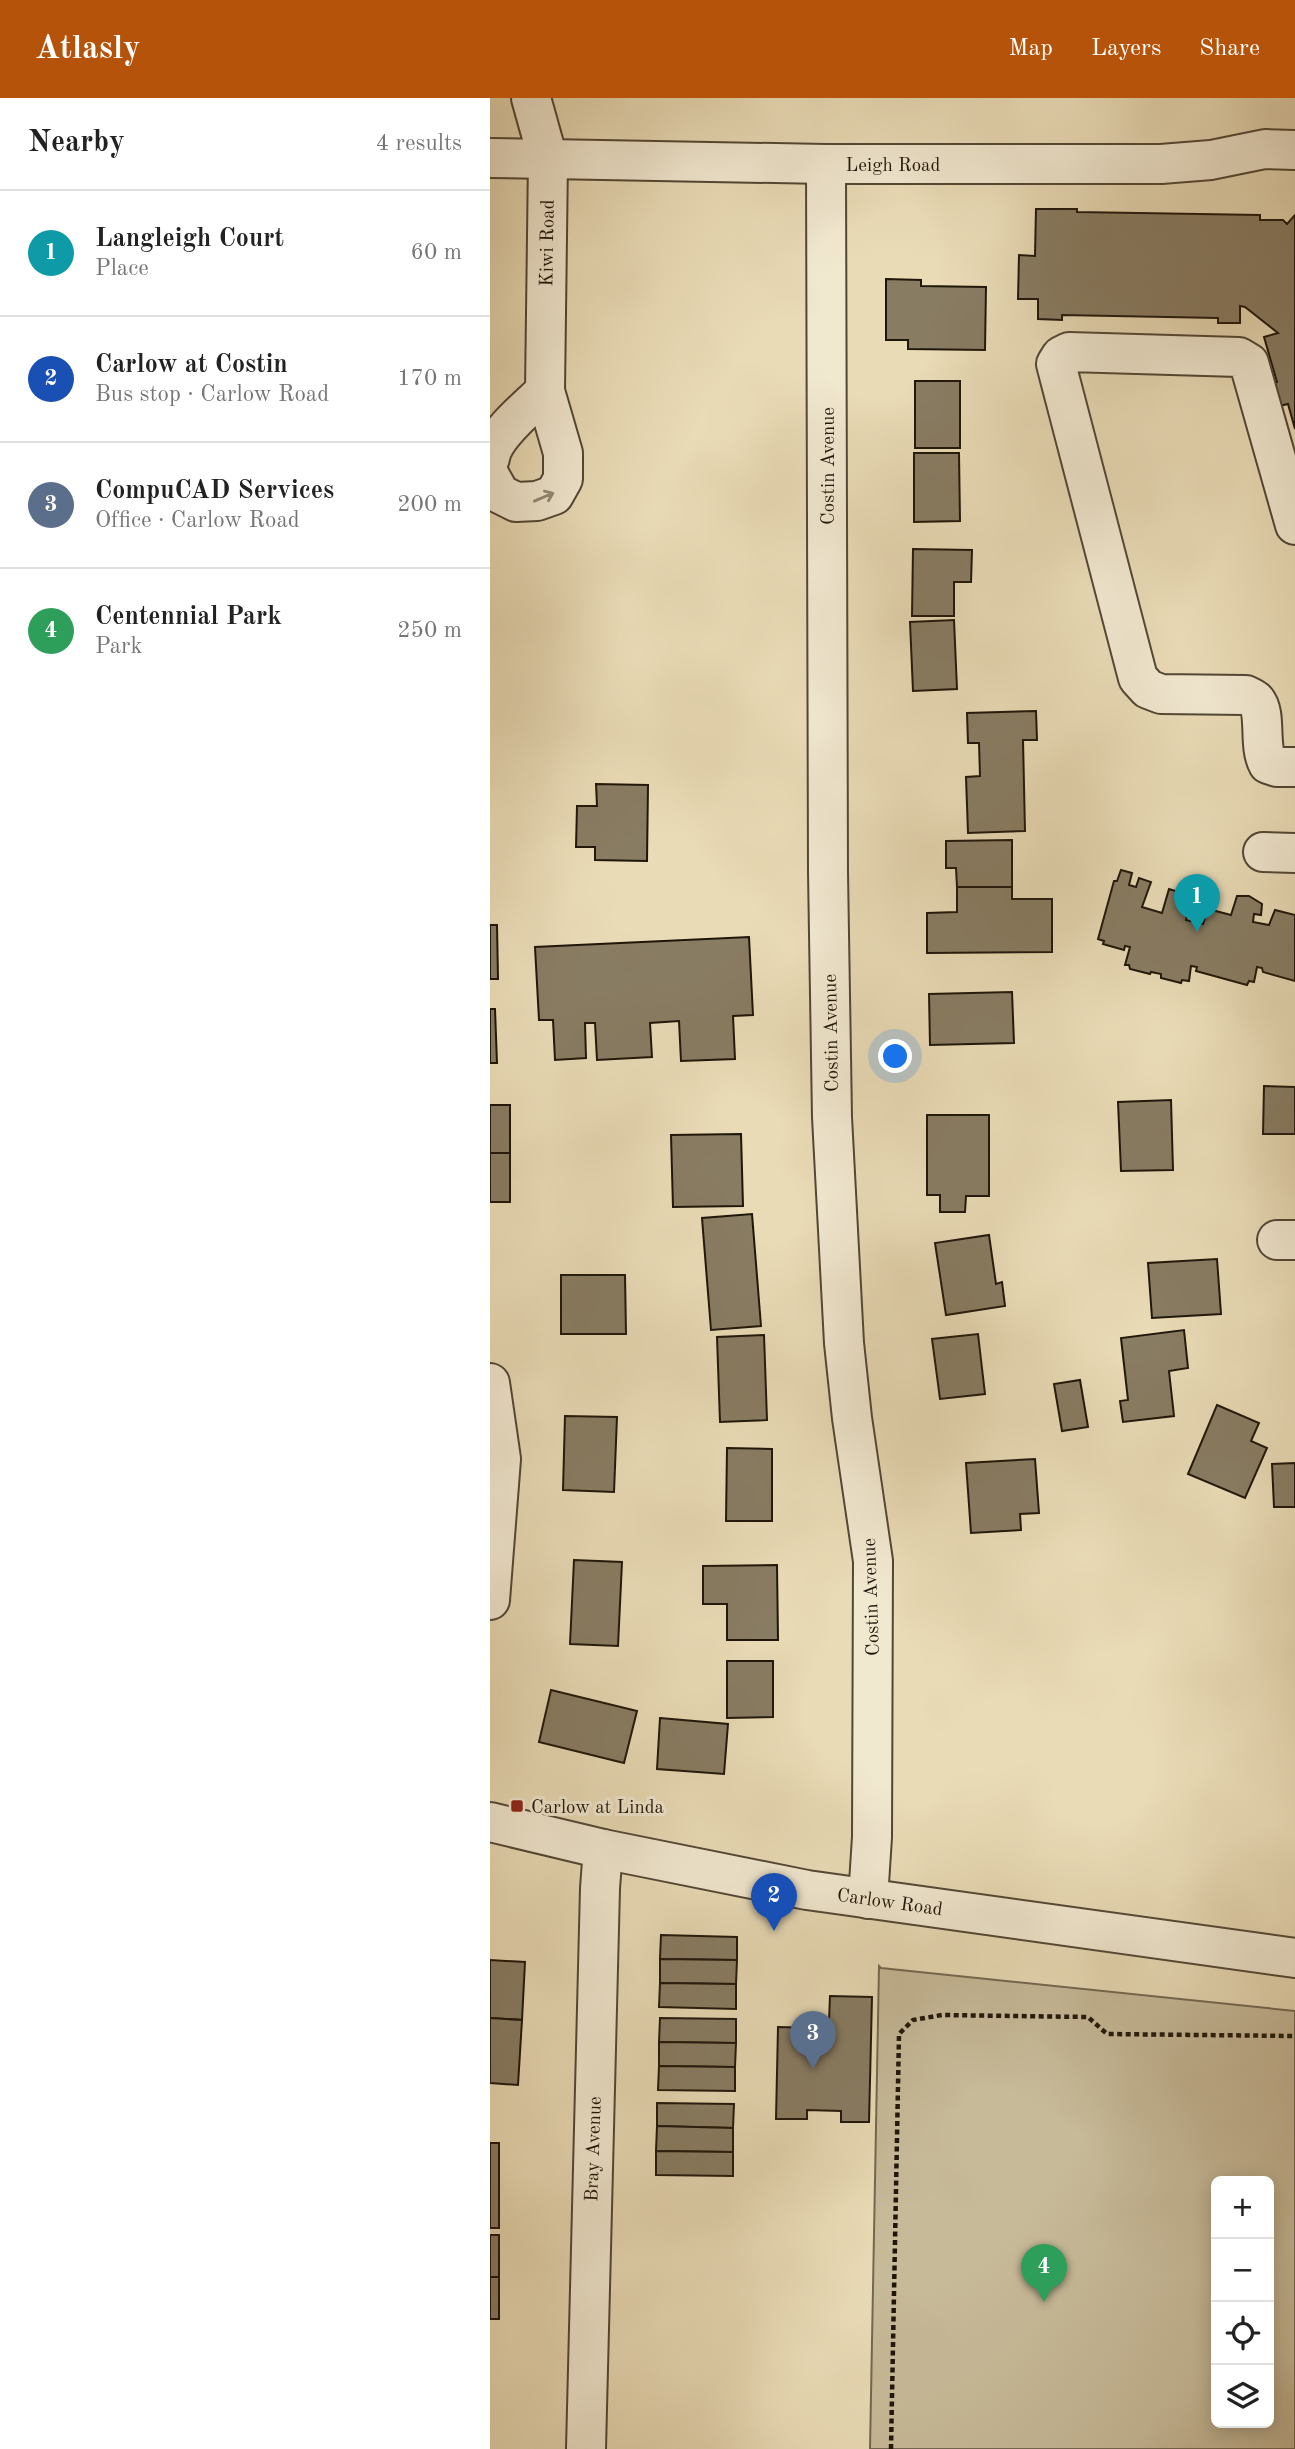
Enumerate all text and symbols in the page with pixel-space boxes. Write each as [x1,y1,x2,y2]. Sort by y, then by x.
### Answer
text: Atlasly [35,33,140,66]
text: Map [1009,37,1053,61]
text: Layers [1091,37,1161,61]
text: Share [1199,37,1260,61]
text: Nearby [28,128,125,158]
text: 4 results [376,132,462,155]
street label: Leigh Road [846,157,941,176]
street label: Kiwi Road [538,199,559,287]
text: Langleigh Court [95,226,284,252]
text: 1 [44,241,58,264]
text: 60 m [411,241,462,264]
text: Place [95,257,149,280]
text: Carlow at Costin [95,352,288,378]
text: 2 [44,367,58,390]
text: 170 m [397,367,462,390]
text: Bus stop · Carlow Road [95,383,329,406]
street label: Costin Avenue [820,407,839,525]
text: CompuCAD Services [95,478,334,504]
one-way arrow [533,489,555,502]
text: 3 [44,493,58,516]
text: 200 m [397,493,462,516]
text: Office · Carlow Road [95,509,300,532]
text: Centennial Park [95,604,282,630]
text: 4 [44,619,58,642]
text: 250 m [397,619,462,642]
text: Park [95,635,142,658]
pin: 1 [1174,874,1220,932]
street label: Costin Avenue [822,974,843,1092]
your location [878,1039,912,1073]
street label: Costin Avenue [861,1538,884,1656]
marker: Carlow at Linda [509,1798,525,1814]
place label: Carlow at Linda [531,1799,665,1818]
pin: 2 [751,1873,797,1931]
street label: Carlow Road [836,1887,944,1920]
pin: 3 [790,2011,836,2069]
street label: Bray Avenue [583,2096,606,2202]
map controls [1211,2176,1274,2428]
button: + [1211,2176,1274,2239]
button: − [1211,2239,1274,2302]
pin: 4 [1021,2244,1067,2302]
button: locate [1211,2302,1274,2365]
button: layers [1211,2365,1274,2428]

